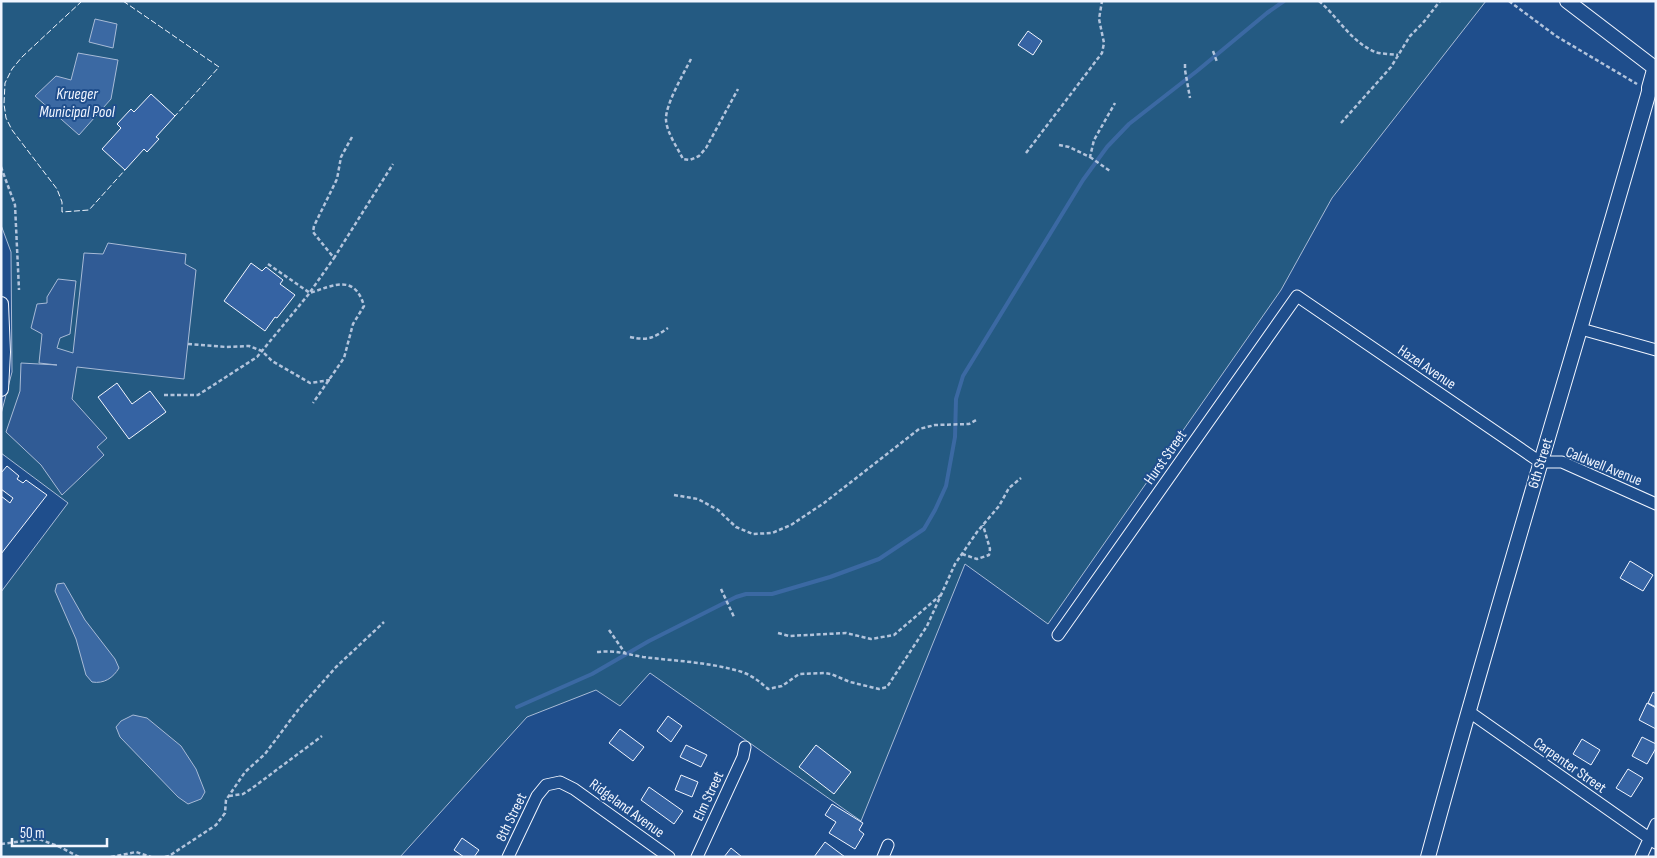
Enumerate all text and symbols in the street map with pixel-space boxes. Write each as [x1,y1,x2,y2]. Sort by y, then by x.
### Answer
water label: Krueger Municipal Pool [39,85,116,122]
street label: Hazel Avenue [1394,341,1460,394]
street label: Hurst Street [1140,426,1191,488]
street label: 6th Street [1524,435,1557,491]
street label: Caldwell Avenue [1563,443,1645,490]
street label: Carpenter Street [1530,733,1610,798]
street label: Elm Street [689,768,728,824]
street label: Ridgeland Avenue [585,775,668,842]
street label: 8th Street [492,789,531,845]
scale bar [12,816,108,848]
text: 50 m [20,824,45,843]

